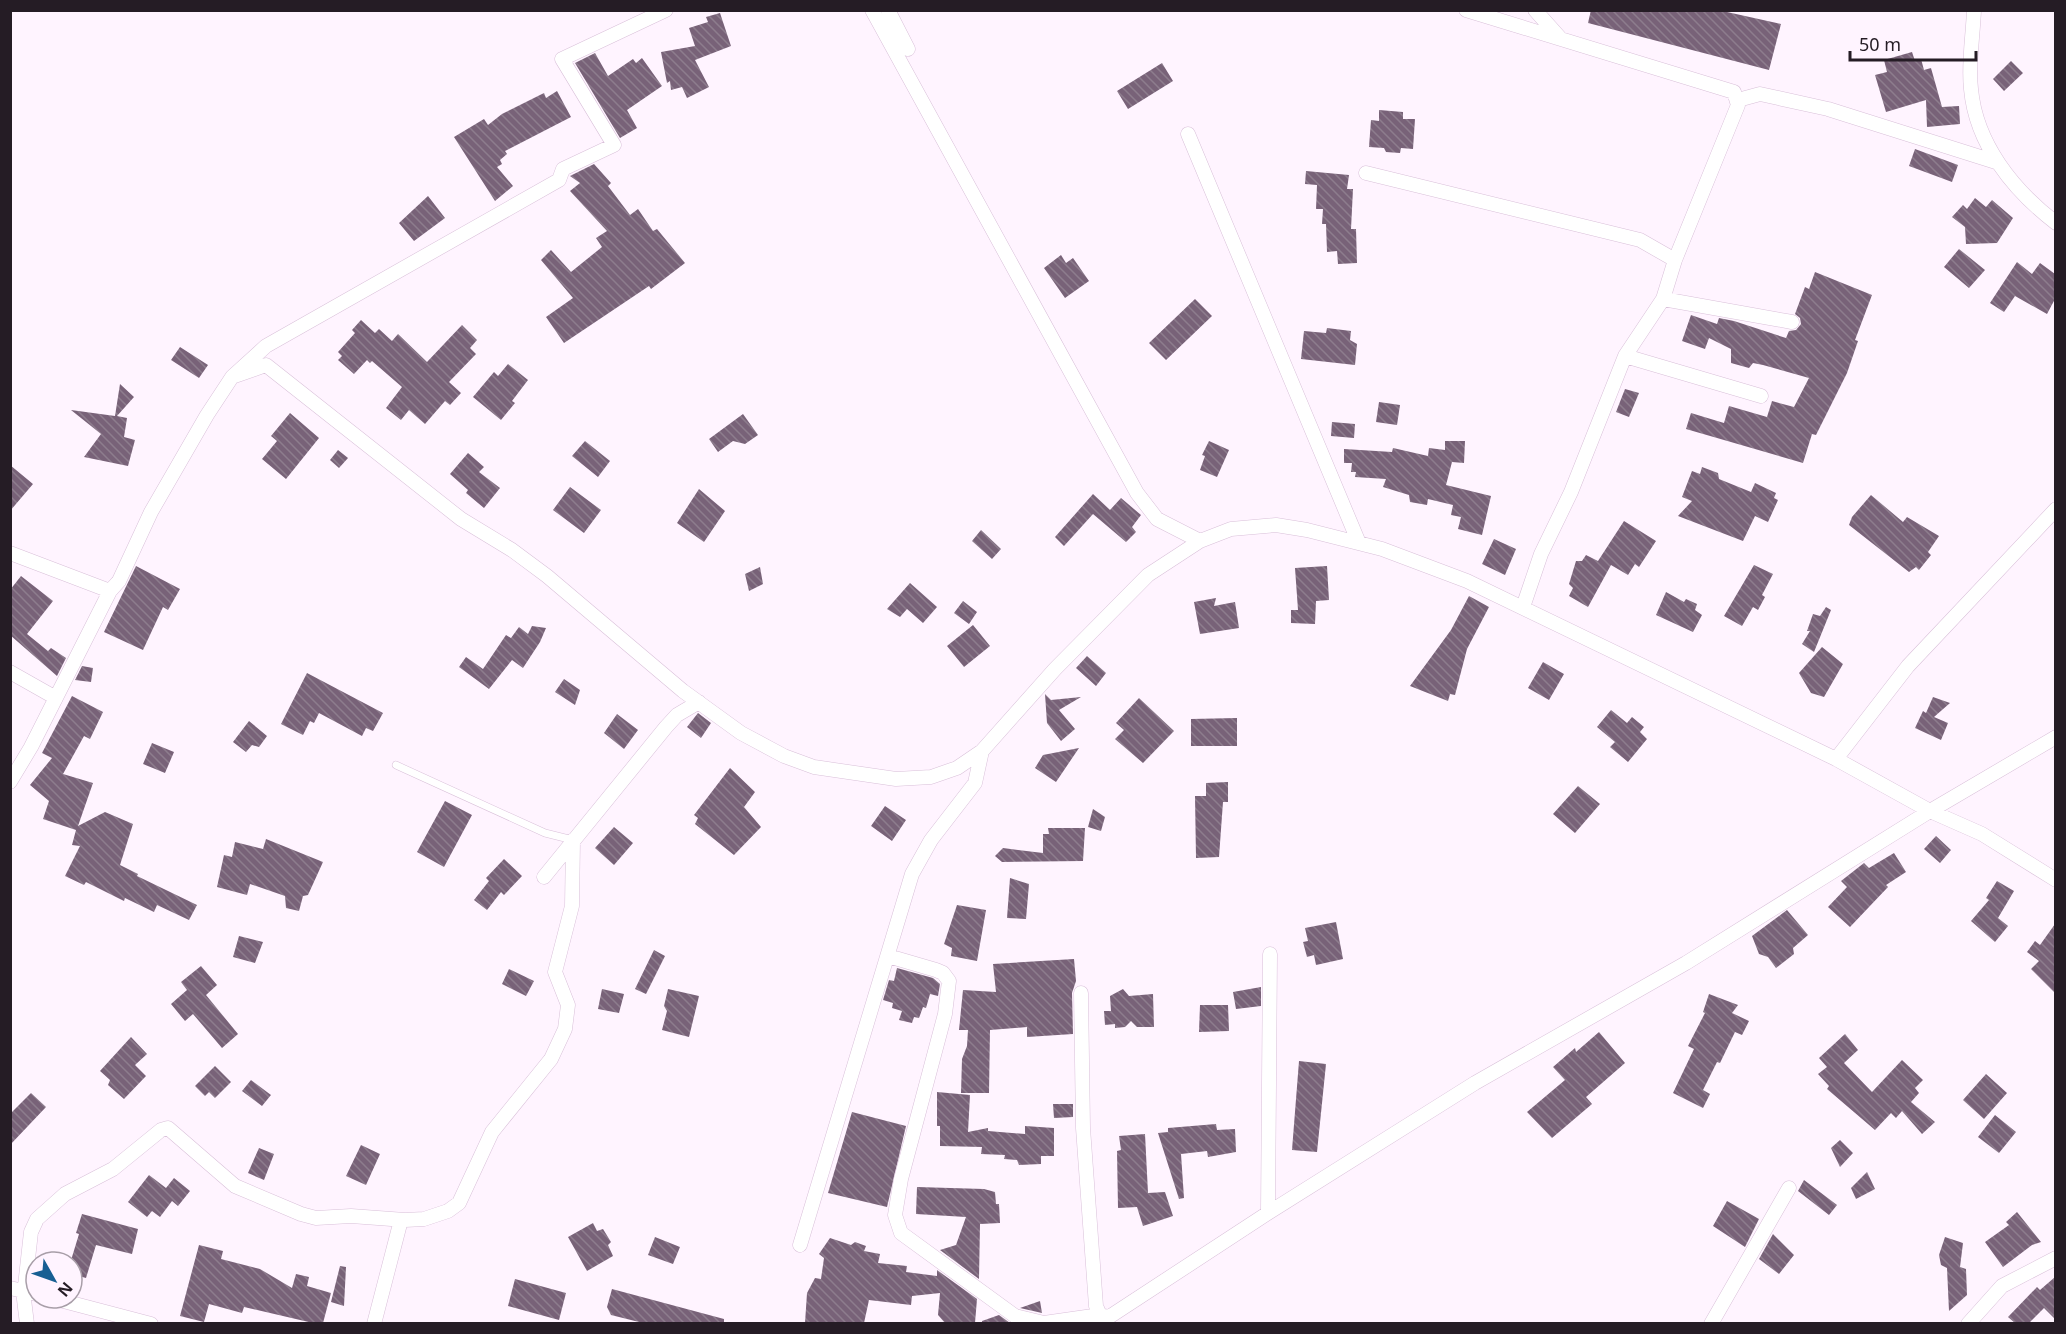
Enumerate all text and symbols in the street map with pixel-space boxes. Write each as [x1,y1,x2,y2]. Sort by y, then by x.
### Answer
scale bar [1850,24,1976,62]
text: 50 m [1859,32,1901,56]
north arrow [24,1250,84,1310]
text: N [53,1278,78,1302]

